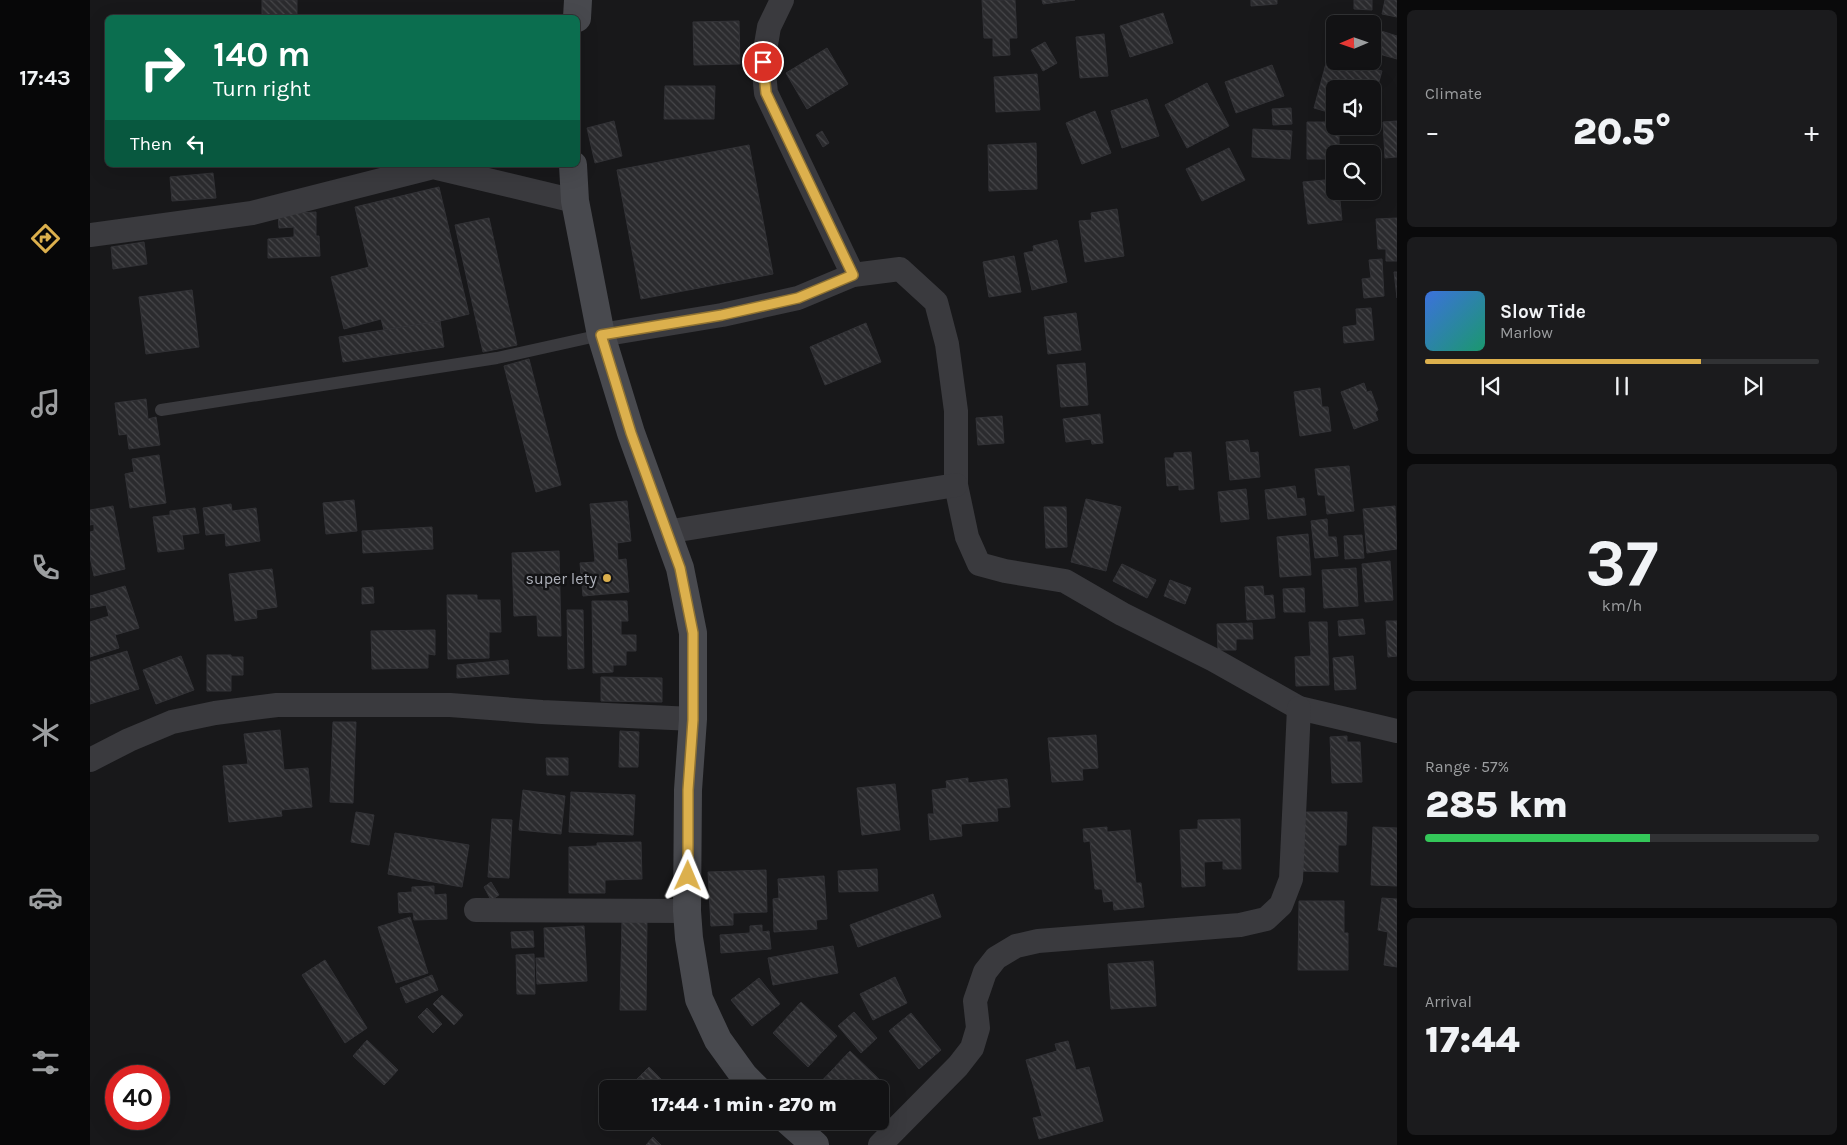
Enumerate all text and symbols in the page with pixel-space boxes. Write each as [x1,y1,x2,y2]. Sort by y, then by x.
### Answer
north arrow [1326,15,1381,70]
map controls [1326,15,1381,200]
text: 140 m [213,34,311,75]
icon: right [130,35,195,100]
pin [742,41,784,83]
icon: arrive [749,48,777,76]
text: 17:43 [19,65,71,91]
text: Turn right [213,76,311,102]
button: sound [1326,80,1381,135]
text: Climate [1425,84,1482,103]
text: 20.5° [1573,109,1671,154]
text: − [1425,115,1440,148]
text: + [1804,115,1819,148]
icon: left [182,130,210,158]
text: Then [130,133,172,155]
button: search [1326,145,1381,200]
icon: directions [28,221,63,256]
text: Slow Tide [1500,301,1586,323]
text: Marlow [1500,323,1553,342]
icon: previous [1477,372,1505,400]
icon: pause [1608,372,1636,400]
icon: next [1739,372,1767,400]
icon: music [28,386,63,421]
text: 37 [1586,525,1658,601]
icon: phone [28,550,63,585]
place label: super lety [526,569,598,588]
marker: super lety [601,572,613,584]
text: km/h [1602,596,1642,615]
icon: climate [28,715,63,750]
text: Range · 57% [1425,757,1509,776]
text: 285 km [1425,782,1568,827]
position arrow [661,849,713,901]
icon: car [28,880,63,915]
text: Arrival [1425,992,1472,1011]
text: 17:44 [1425,1017,1520,1062]
icon: filters [28,1045,63,1080]
speed limit sign: 40 [105,1065,170,1130]
text: 17:44 · 1 min · 270 m [651,1094,837,1116]

